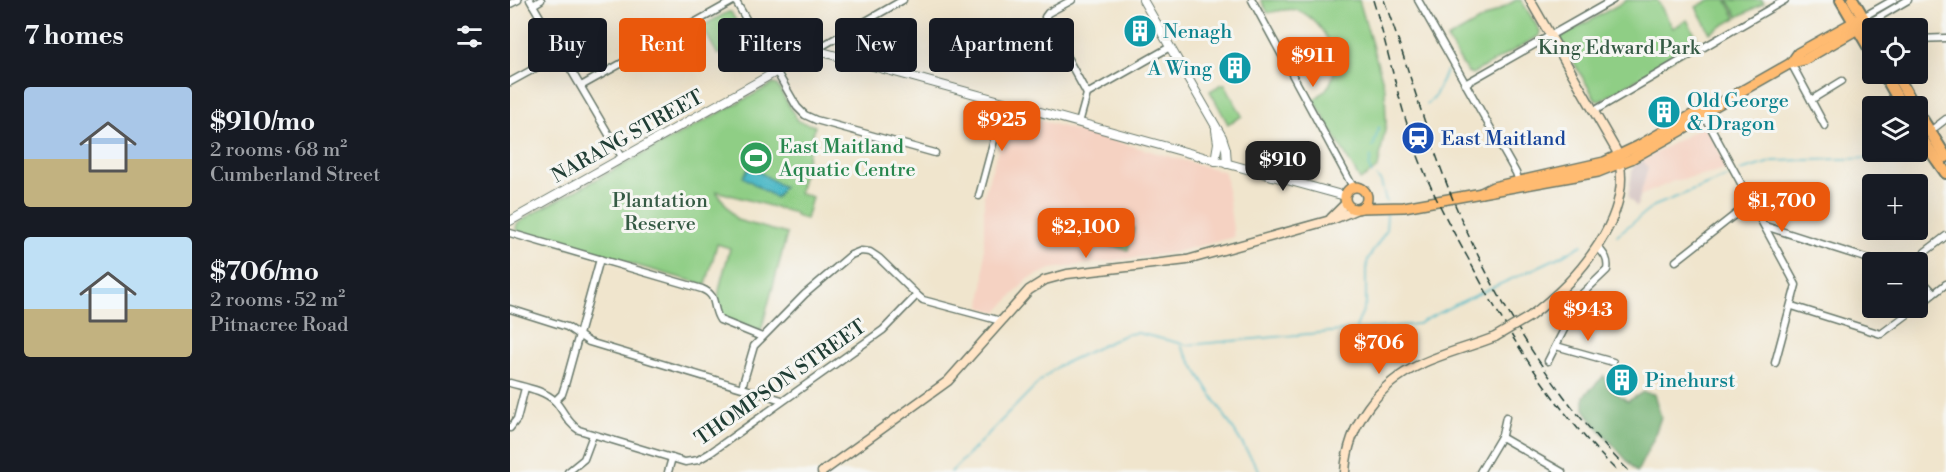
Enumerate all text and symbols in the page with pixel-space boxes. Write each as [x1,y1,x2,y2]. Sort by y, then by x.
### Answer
building icon: Nenagh [1122,13,1158,49]
chip: Buy [528,18,607,72]
chip: Rent [619,18,706,72]
chip: Filters [718,18,823,72]
chip: New [835,18,917,72]
chip: Apartment [929,18,1074,72]
map controls [1862,18,1928,318]
button: locate [1862,18,1928,84]
text: 7 homes [24,20,124,52]
icon: filters [453,20,486,53]
place label: Nenagh [1163,20,1232,45]
park label: King Edward Park [1538,36,1702,61]
pin: $911 [1277,37,1349,88]
text: $911 [1291,44,1335,69]
building icon: A Wing [1217,50,1253,86]
place label: A Wing [1147,57,1213,82]
street label: NARANG STREET [547,85,708,189]
place label: Old George & Dragon [1687,89,1789,137]
building icon: Old George & Dragon [1646,94,1682,130]
button: layers [1862,96,1928,162]
pin: $925 [966,101,1038,152]
text: $910/mo [210,106,315,138]
text: $925 [977,108,1027,133]
icon: home [72,111,144,183]
station icon: East Maitland [1400,120,1436,156]
place label: East Maitland [1441,127,1566,152]
place label: East Maitland Aquatic Centre [778,135,916,183]
text: 2 rooms · 68 m² [210,138,347,163]
sports icon: East Maitland Aquatic Centre [738,140,774,176]
pin: $910 [1247,141,1319,192]
text: $910 [1259,148,1307,173]
text: Cumberland Street [210,163,380,188]
button: + [1862,174,1928,240]
pin: $1,700 [1733,182,1831,233]
park label: Plantation Reserve [612,189,708,237]
text: $1,700 [1748,189,1816,214]
pin: $2,100 [1037,208,1135,259]
text: $2,100 [1052,215,1120,240]
button: − [1862,252,1928,318]
text: $706/mo [210,256,319,288]
icon: home [72,261,144,333]
text: 2 rooms · 52 m² [210,288,345,313]
pin: $943 [1552,291,1624,342]
text: $943 [1563,298,1613,323]
text: Pitnacree Road [210,313,348,338]
street label: THOMPSON STREET [690,315,871,452]
pin: $706 [1343,324,1415,375]
text: $706 [1354,331,1404,356]
building icon: Pinehurst [1604,362,1640,398]
place label: Pinehurst [1645,369,1735,394]

